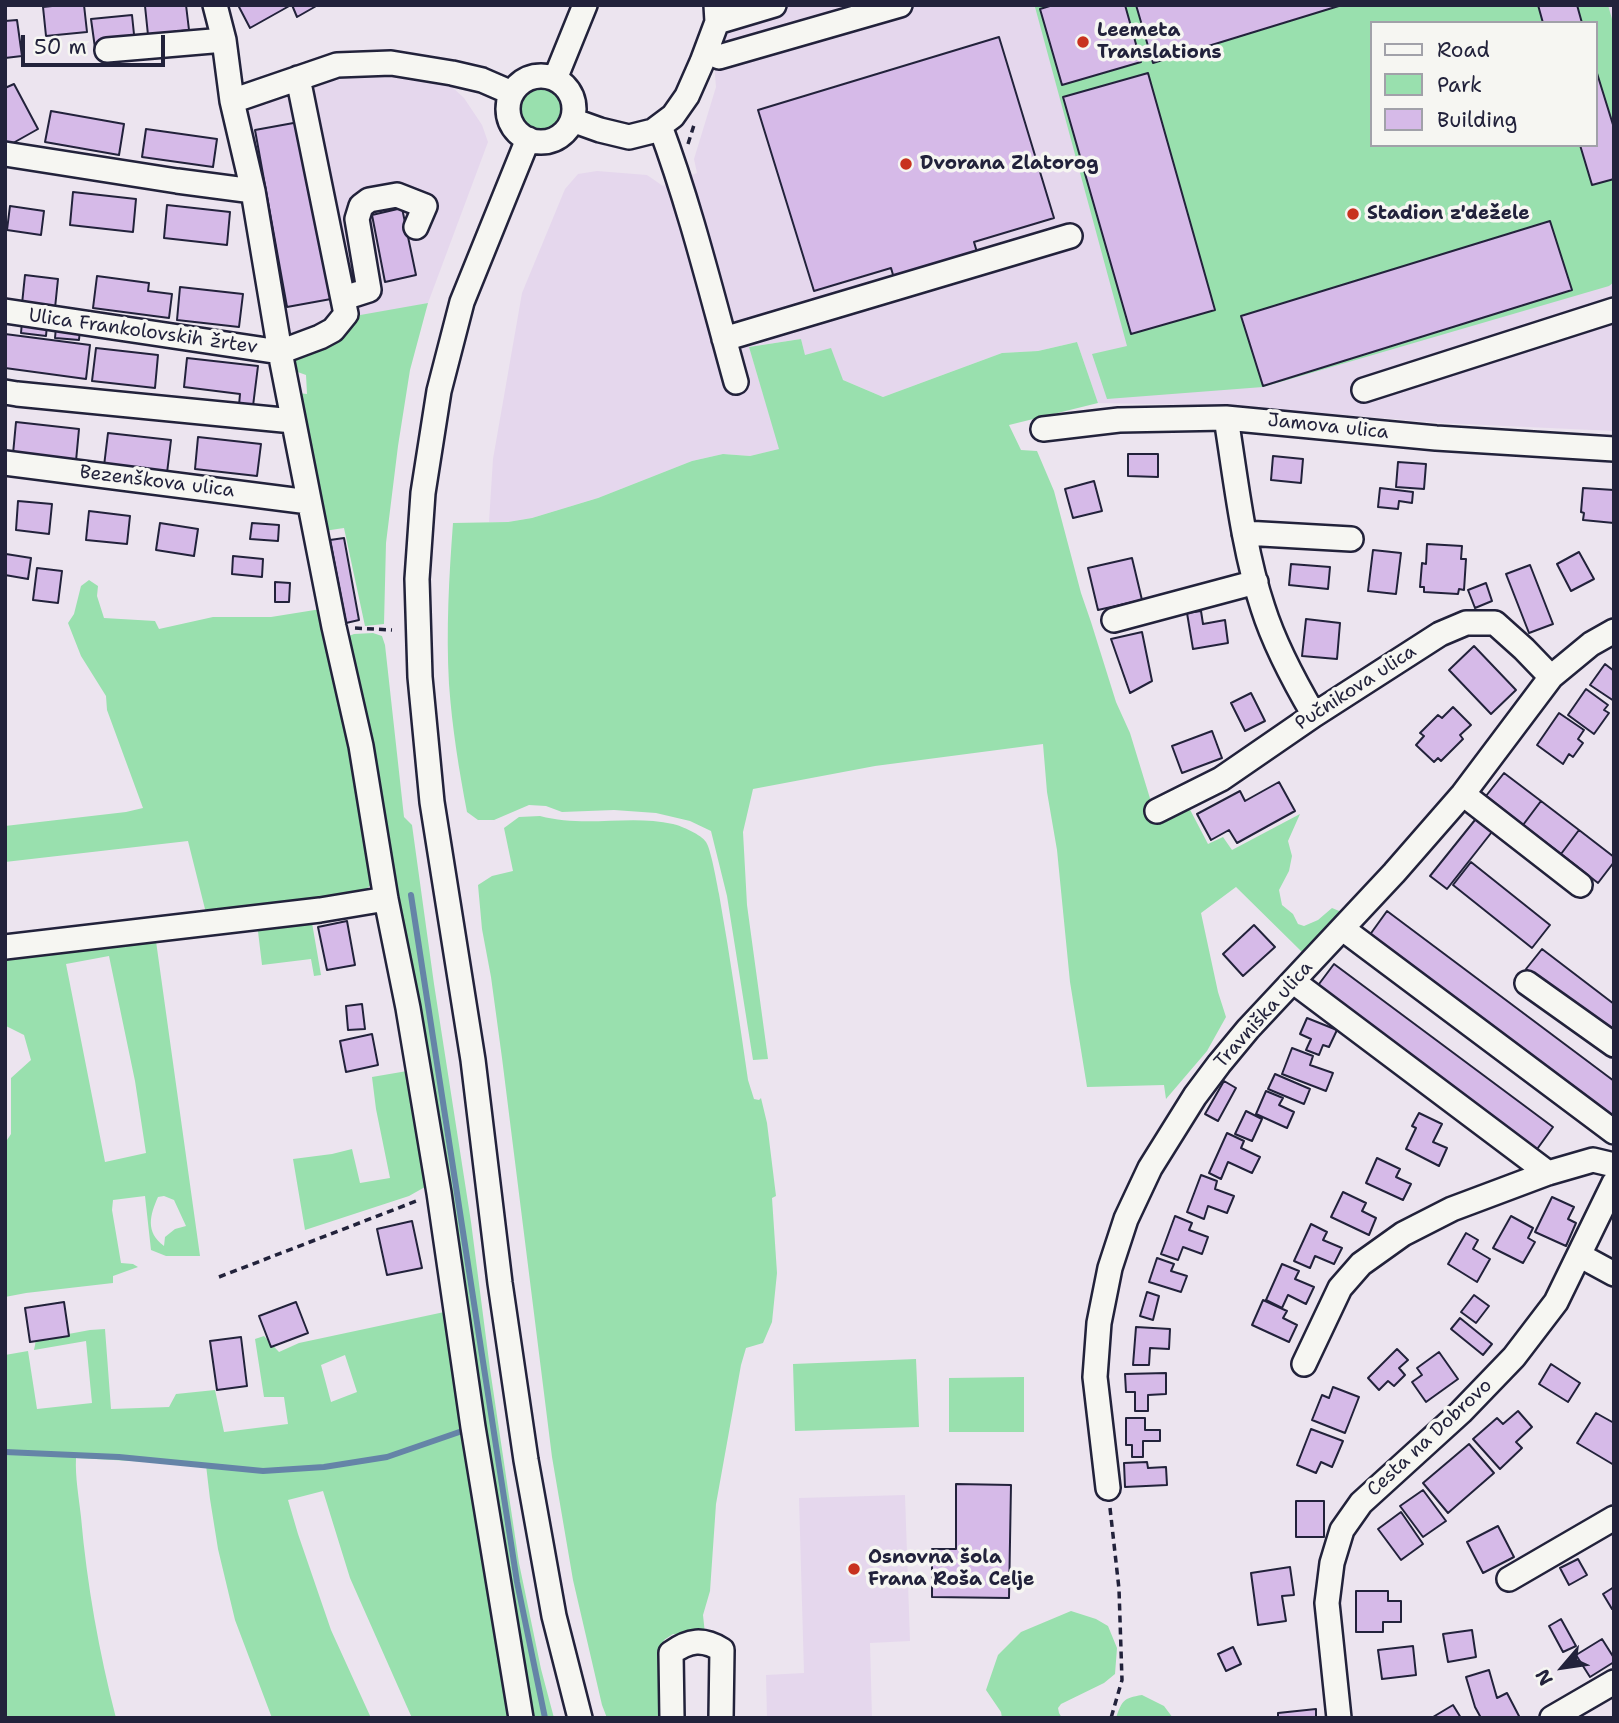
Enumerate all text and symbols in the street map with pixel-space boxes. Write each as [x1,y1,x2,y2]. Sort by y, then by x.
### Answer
place label: Leemeta Translations [1097,20,1222,64]
scale bar [24,21,168,65]
legend [1370,21,1598,147]
text: 50 m [34,33,87,61]
marker: Leemeta Translations [1075,34,1091,50]
text: Road [1437,36,1490,64]
text: Park [1437,71,1482,99]
text: Building [1437,106,1517,134]
place label: Dvorana Zlatorog [920,153,1099,175]
marker: Dvorana Zlatorog [898,156,914,172]
place label: Stadion z'dežele [1367,203,1530,225]
marker: Stadion z'dežele [1345,206,1361,222]
street label: Ulica Frankolovskih žrtev [27,305,259,359]
street label: Jamova ulica [1266,409,1390,445]
street label: Bezenškova ulica [78,461,236,503]
street label: Pučnikova ulica [1291,640,1421,736]
street label: Travniška ulica [1210,957,1318,1073]
street label: Cesta na Dobrovo [1363,1374,1497,1502]
place label: Osnovna šola Frana Roša Celje [868,1547,1034,1591]
marker: Osnovna šola Frana Roša Celje [846,1561,862,1577]
north arrow [1528,1632,1598,1702]
text: N [1530,1665,1559,1690]

